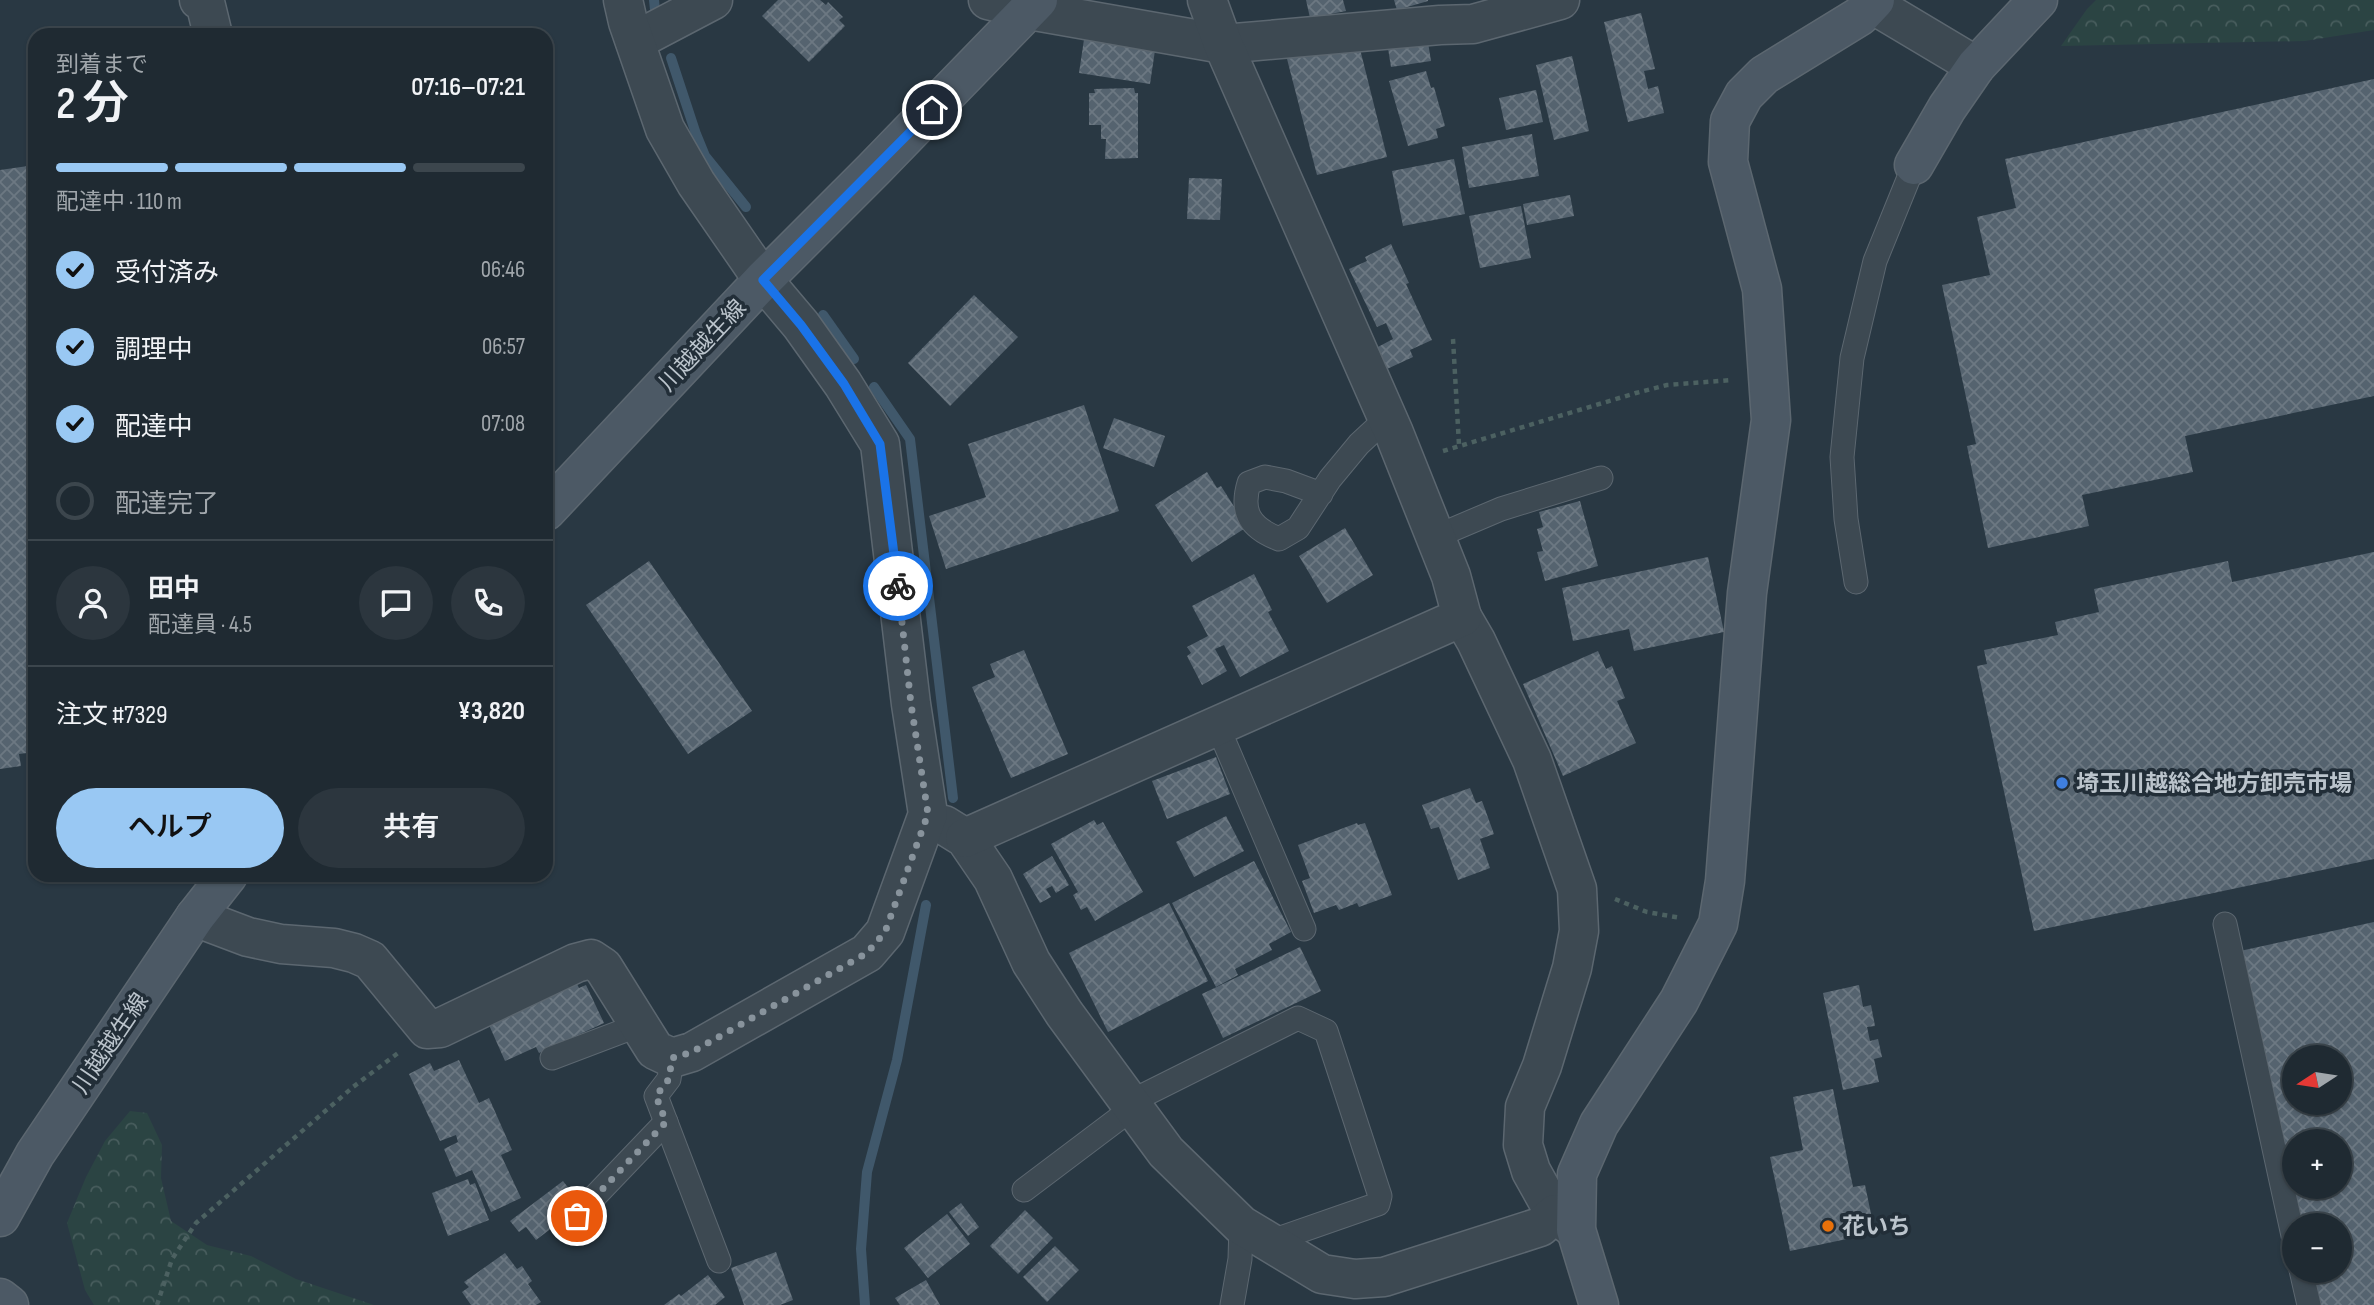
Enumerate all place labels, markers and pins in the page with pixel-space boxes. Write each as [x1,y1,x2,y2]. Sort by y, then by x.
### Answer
pin [902,80,962,140]
place label: 埼玉川越総合地方卸売市場 [2076,770,2352,798]
marker: 埼玉川越総合地方卸売市場 [2054,775,2070,791]
pin [547,1186,607,1246]
place label: 花いち [1842,1213,1911,1241]
marker: 花いち [1820,1218,1836,1234]

